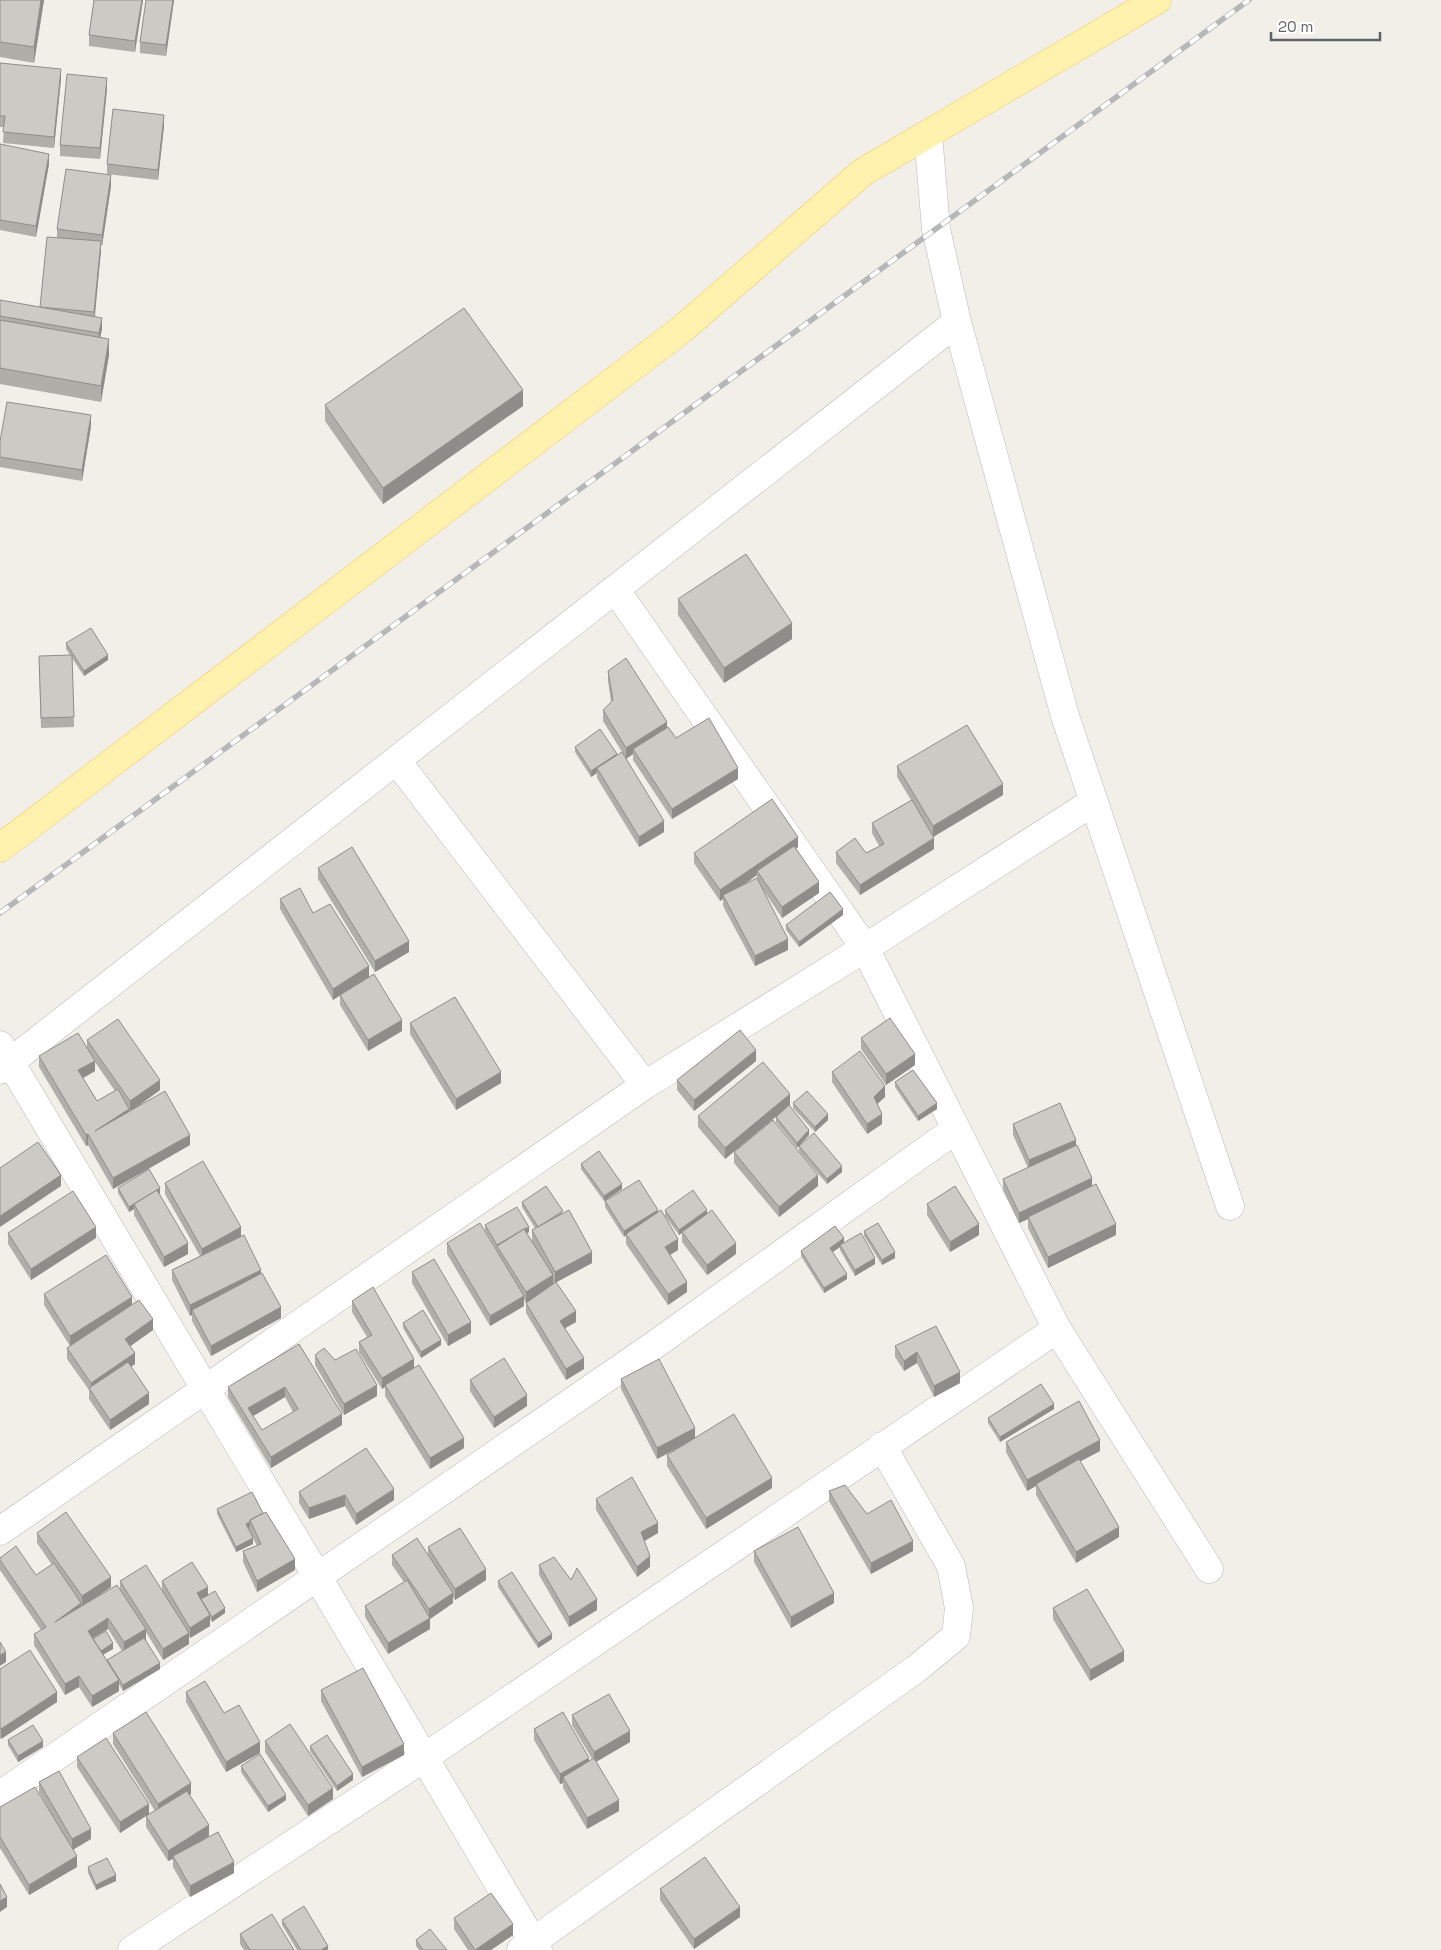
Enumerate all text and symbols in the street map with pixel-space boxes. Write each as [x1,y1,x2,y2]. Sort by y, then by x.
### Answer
scale bar [1271,10,1380,42]
text: 20 m [1278,17,1313,36]

